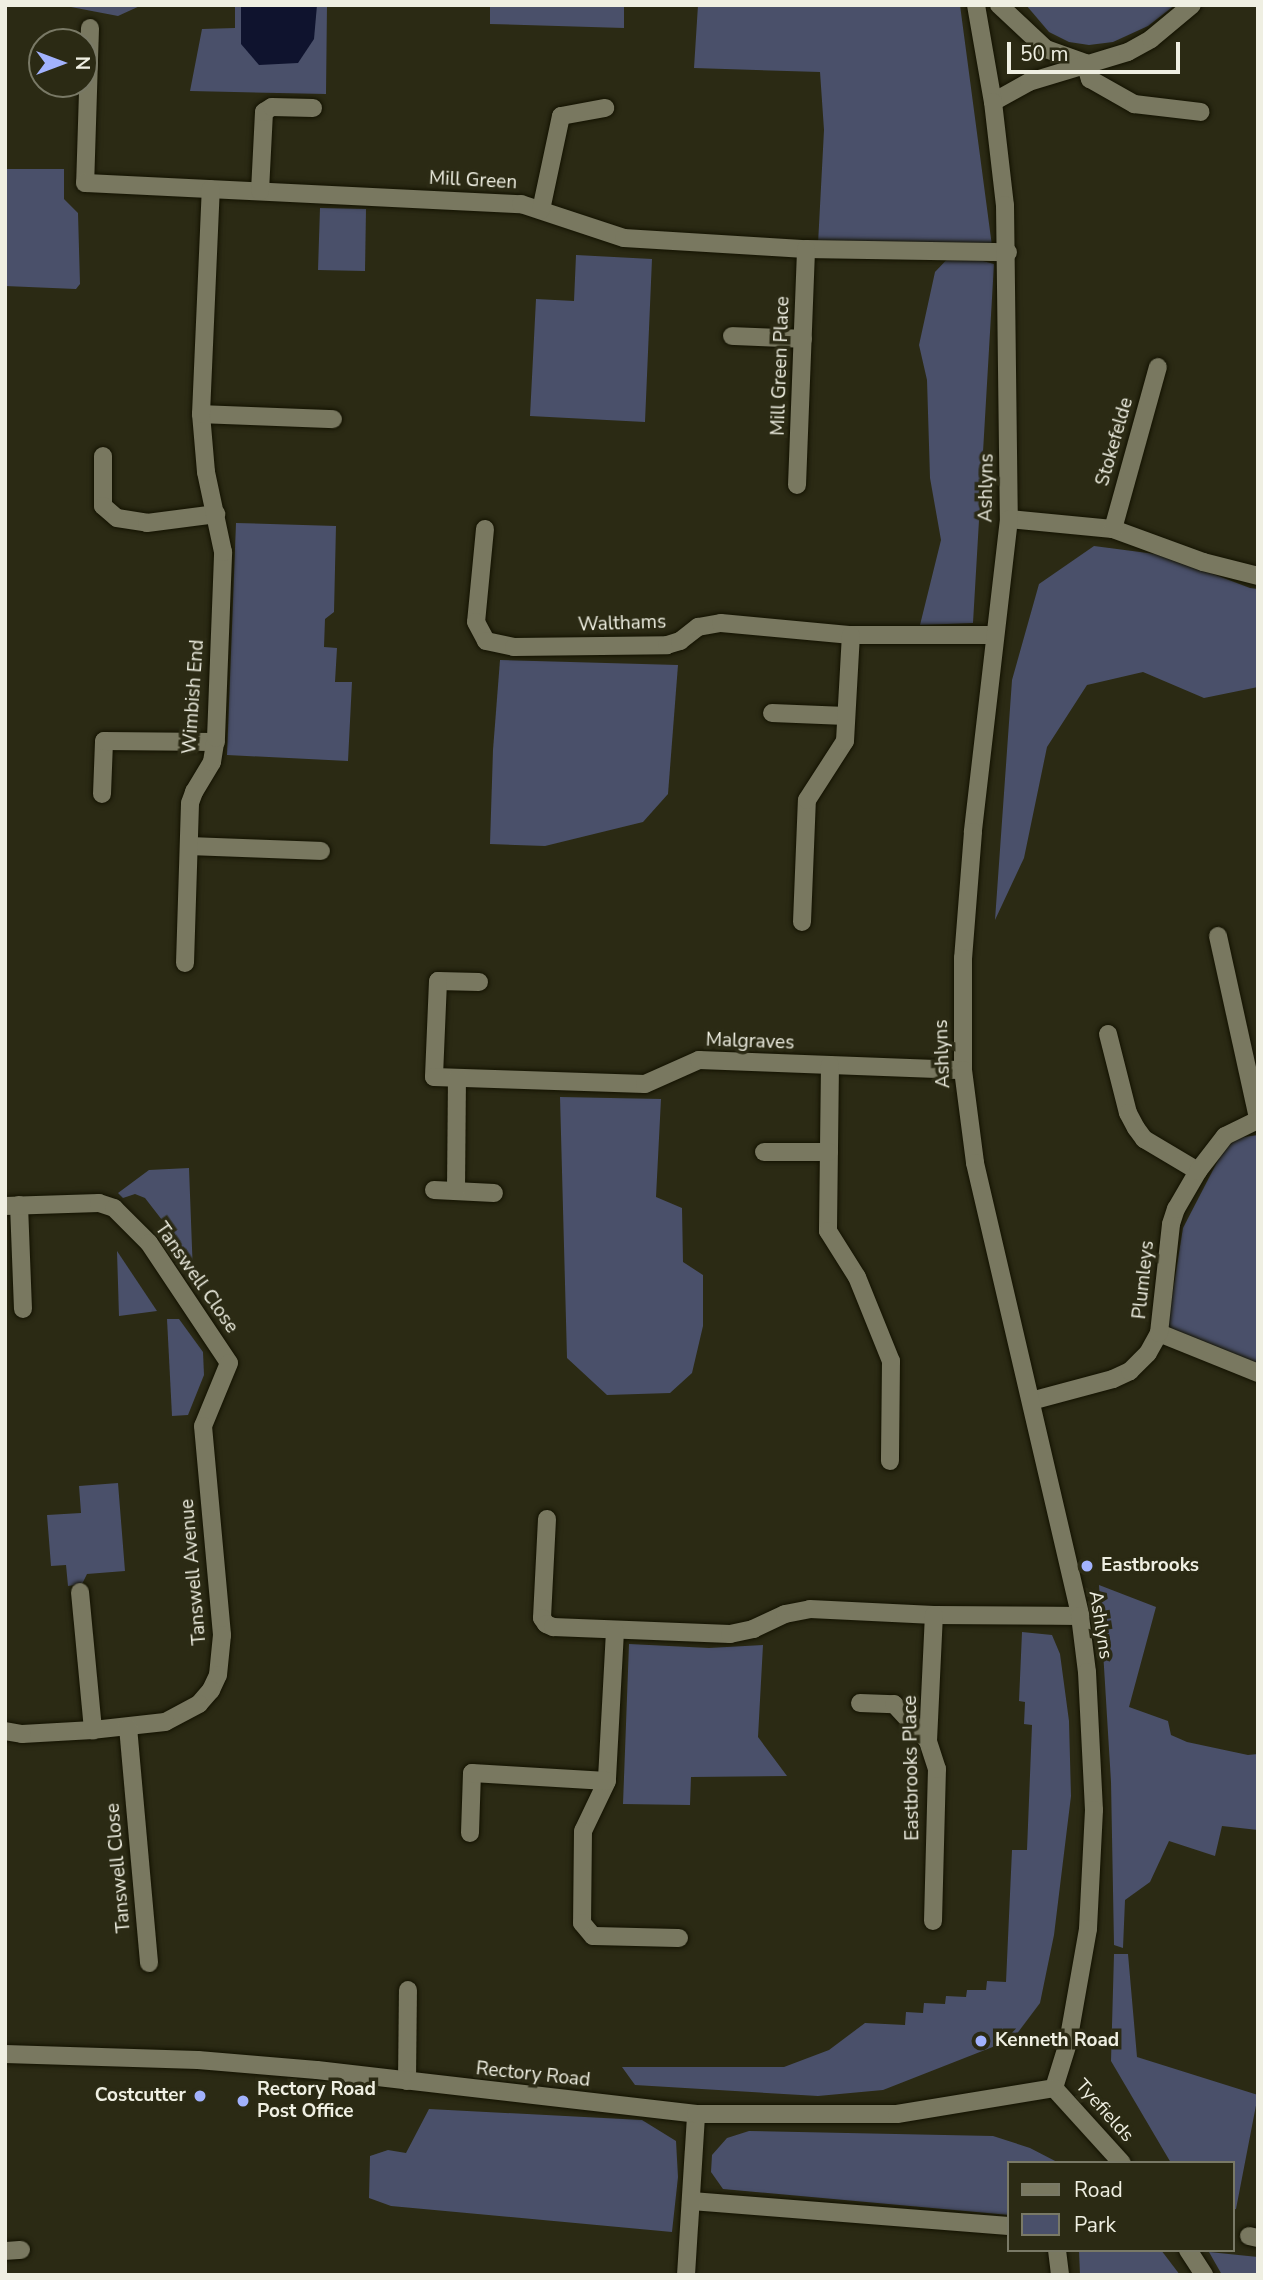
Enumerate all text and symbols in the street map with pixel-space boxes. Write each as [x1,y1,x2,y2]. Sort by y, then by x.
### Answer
north arrow [28,28,98,98]
scale bar [1011,28,1184,72]
text: 50 m [1020,40,1069,68]
text: N [69,56,95,70]
street label: Mill Green [428,167,518,195]
street label: Mill Green Place [767,296,795,436]
street label: Stokefelde [1091,395,1139,489]
street label: Ashlyns [975,453,999,523]
street label: Walthams [577,611,667,637]
street label: Wimbish End [179,639,209,755]
street label: Ashlyns [930,1019,956,1089]
street label: Malgraves [705,1029,795,1055]
street label: Tanswell Close [149,1218,243,1338]
street label: Plumleys [1129,1240,1159,1320]
street label: Tanswell Avenue [176,1498,212,1646]
place label: Eastbrooks [1101,1555,1199,1577]
marker: Eastbrooks [1079,1558,1095,1574]
street label: Ashlyns [1083,1589,1117,1661]
street label: Eastbrooks Place [899,1695,925,1841]
street label: Tanswell Close [102,1802,136,1934]
place label: Kenneth Road [995,2030,1119,2052]
marker: Kenneth Road [973,2033,989,2049]
street label: Rectory Road [475,2058,591,2092]
street label: Tyefields [1070,2075,1138,2147]
place label: Rectory Road Post Office [257,2079,376,2123]
place label: Costcutter [95,2085,186,2107]
marker: Costcutter [192,2088,208,2104]
marker: Rectory Road Post Office [235,2093,251,2109]
legend [1007,2161,1235,2252]
text: Road [1074,2176,1123,2204]
text: Park [1074,2211,1116,2239]

